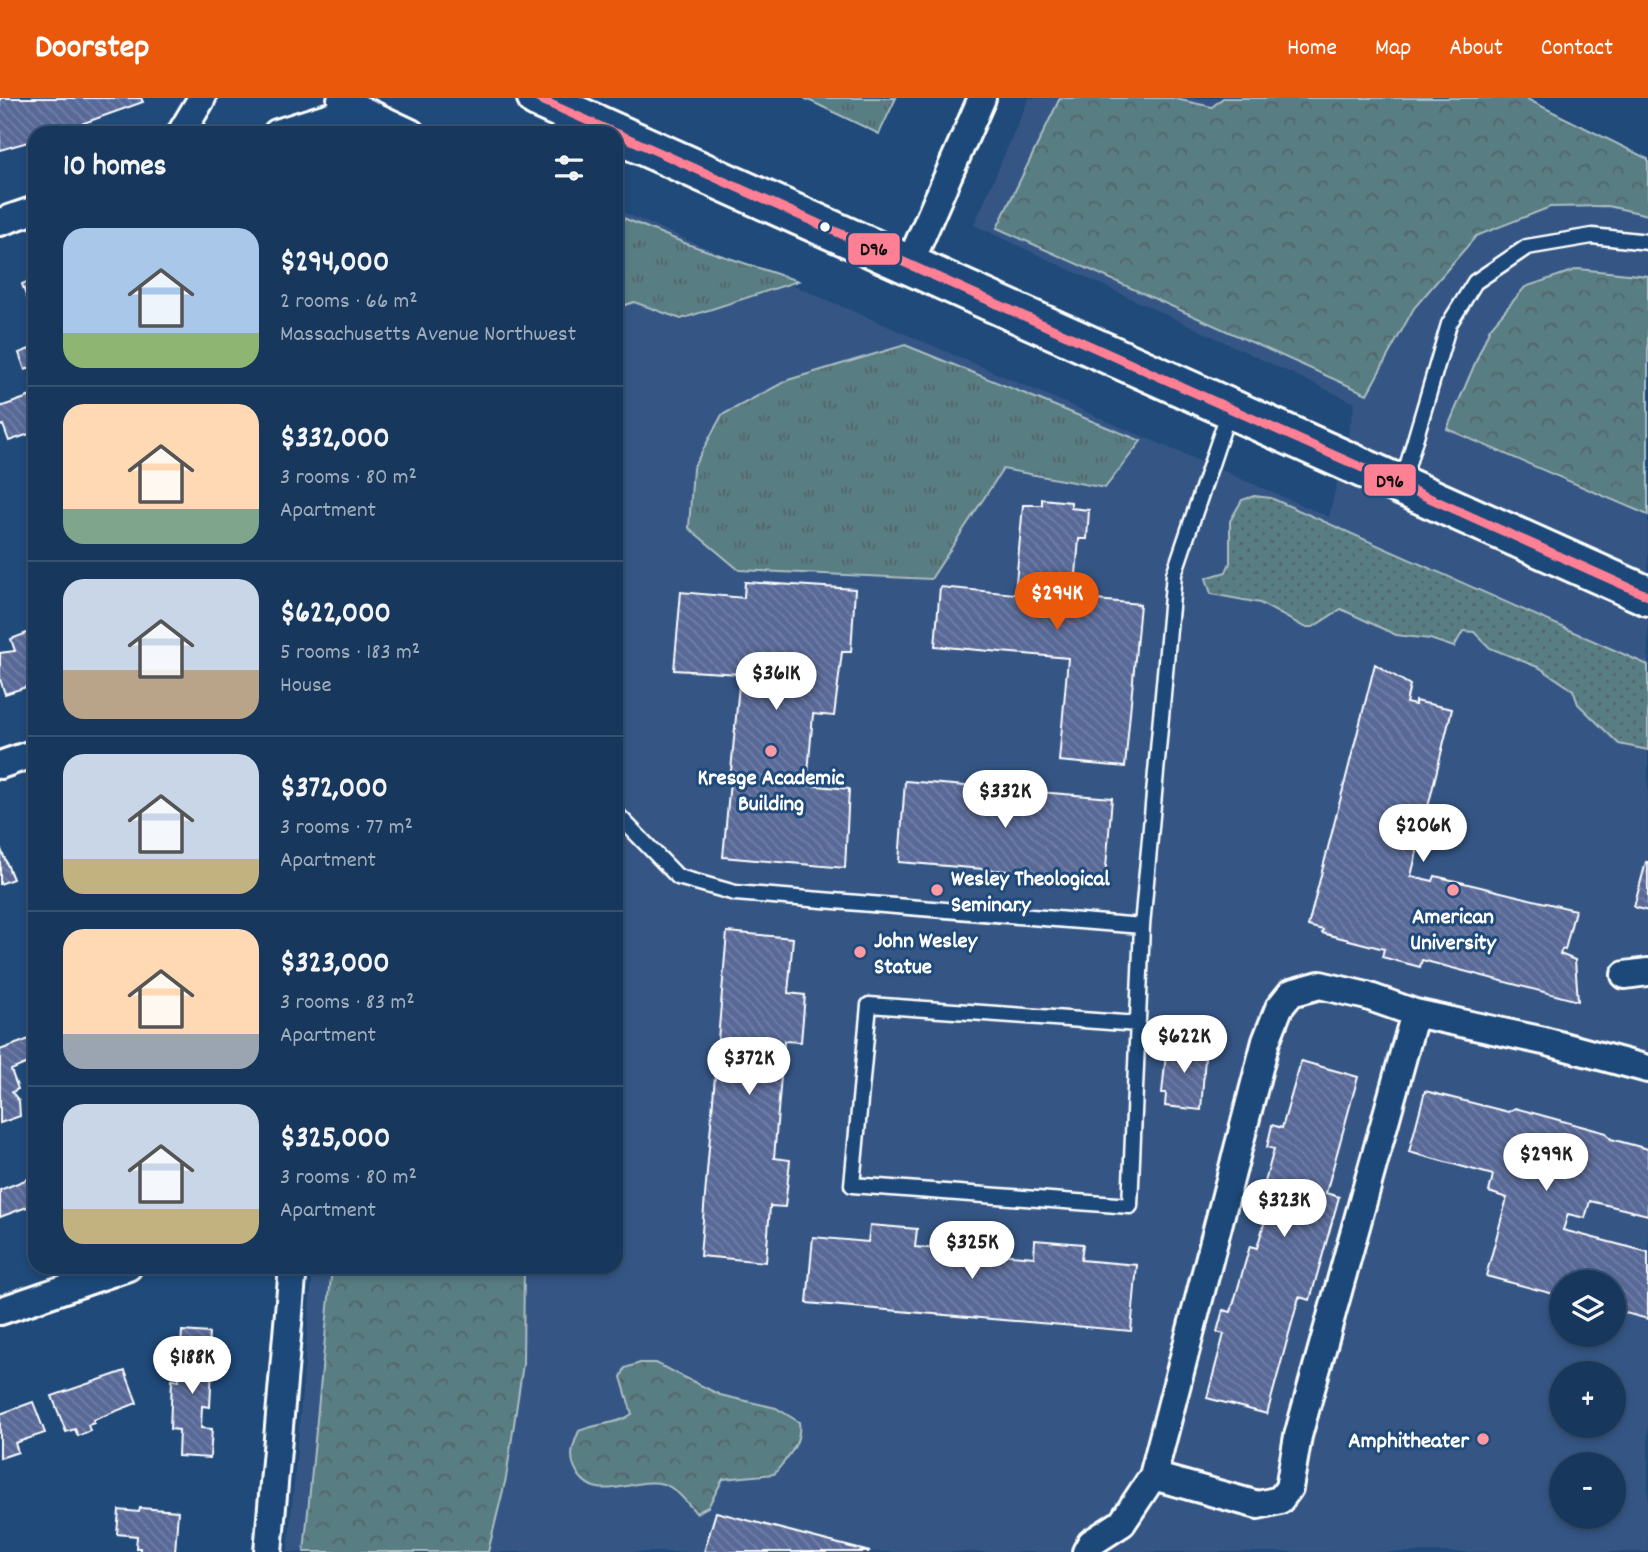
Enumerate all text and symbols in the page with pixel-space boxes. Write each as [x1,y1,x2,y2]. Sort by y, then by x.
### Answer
text: Doorstep [35,26,149,73]
text: Home [1287,32,1337,66]
text: Map [1375,32,1411,66]
text: About [1449,32,1503,66]
text: Contact [1541,32,1613,66]
text: 10 homes [63,147,166,190]
icon: filters [550,149,588,187]
unlabelled marker [818,220,832,234]
line badge: D96 [847,232,901,266]
text: D96 [860,238,888,265]
text: $294,000 [280,243,389,286]
icon: home [119,256,203,340]
text: 2 rooms · 66 m² [280,286,418,319]
text: Massachusetts Avenue Northwest [280,319,576,352]
text: $332,000 [280,419,390,462]
icon: home [119,432,203,516]
text: 3 rooms · 80 m² [280,462,417,495]
line badge: D96 [1363,463,1417,497]
text: D96 [1376,470,1404,497]
text: Apartment [280,495,376,528]
pin: $294K [1008,573,1106,632]
text: $294K [1031,578,1083,611]
text: $622,000 [280,594,391,637]
icon: home [119,607,203,691]
text: 5 rooms · 183 m² [280,637,420,670]
pin: $361K [727,652,825,712]
text: $361K [752,658,800,691]
text: House [280,670,332,703]
marker: Kresge Academic Building [763,743,779,759]
place label: Kresge Academic Building [697,763,845,822]
text: $372,000 [280,769,388,812]
pin: $332K [956,770,1054,830]
text: $332K [979,776,1031,809]
icon: home [119,782,203,866]
pin: $206K [1374,804,1472,864]
text: $206K [1395,810,1451,843]
text: 3 rooms · 77 m² [280,812,413,845]
text: Apartment [280,845,376,878]
place label: Wesley Theological Seminary [951,864,1110,923]
marker: Wesley Theological Seminary [929,882,945,898]
marker: American University [1445,882,1461,898]
place label: American University [1410,902,1498,961]
place label: John Wesley Statue [874,926,979,985]
text: $323,000 [280,944,390,987]
marker: John Wesley Statue [852,944,868,960]
icon: home [119,957,203,1041]
text: 3 rooms · 83 m² [280,987,415,1020]
pin: $622K [1135,1016,1233,1075]
text: Apartment [280,1020,376,1053]
text: $622K [1157,1021,1211,1054]
pin: $372K [700,1038,798,1097]
text: $372K [723,1043,775,1076]
text: $325,000 [280,1119,390,1162]
icon: home [119,1132,203,1216]
pin: $299K [1497,1134,1595,1193]
text: $299K [1519,1139,1573,1172]
text: 3 rooms · 80 m² [280,1162,417,1195]
pin: $323K [1235,1180,1333,1239]
text: $323K [1258,1185,1310,1218]
text: Apartment [280,1195,376,1228]
pin: $325K [923,1222,1021,1281]
text: $325K [945,1227,999,1260]
map controls [1549,1270,1626,1529]
button: layers [1549,1270,1626,1347]
pin: $188K [143,1336,241,1396]
text: $188K [169,1342,215,1375]
button: + [1549,1361,1626,1438]
place label: Amphitheater [1348,1426,1469,1459]
marker: Amphitheater [1475,1431,1491,1447]
button: − [1549,1452,1626,1529]

